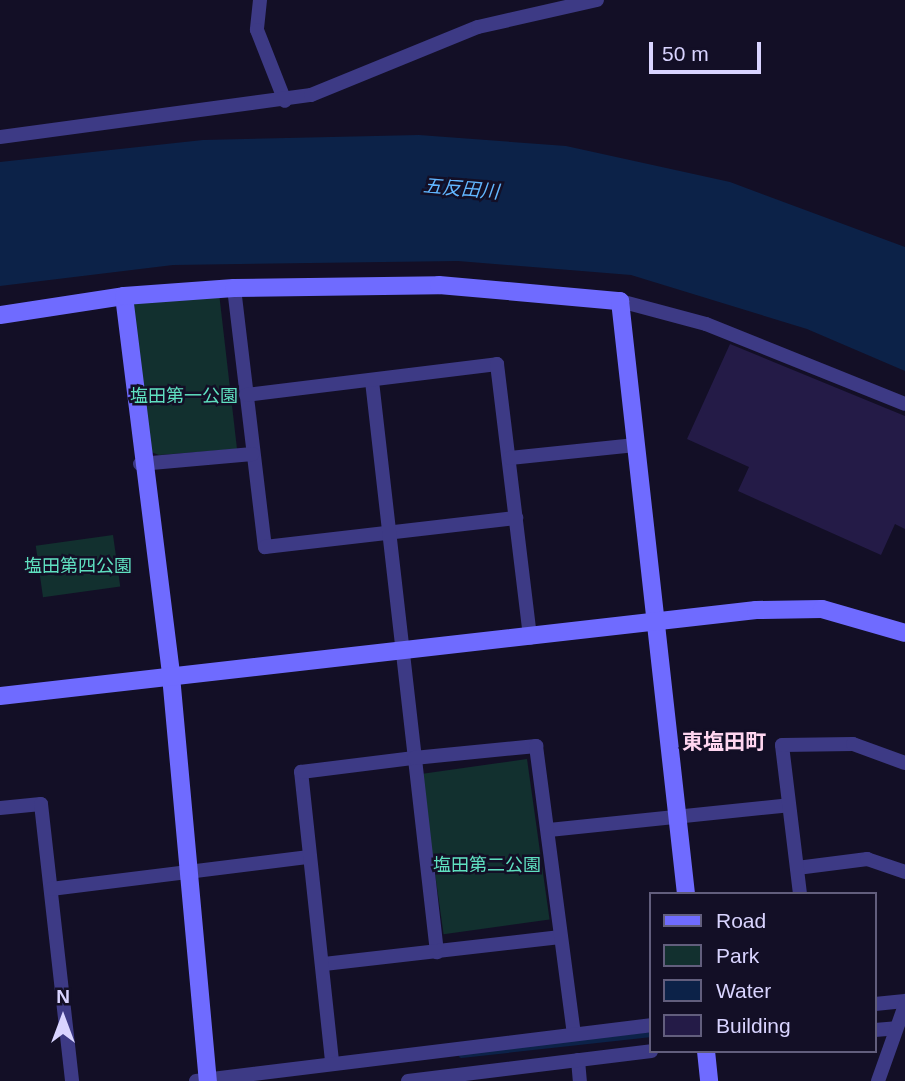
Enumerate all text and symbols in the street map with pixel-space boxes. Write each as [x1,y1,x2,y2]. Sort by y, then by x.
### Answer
scale bar [653,28,765,72]
text: 50 m [662,42,709,65]
water label: 五反田川 [422,174,500,204]
park label: 塩田第一公園 [130,385,238,407]
park label: 塩田第四公園 [24,555,132,577]
district label: 東塩田町 [682,729,766,755]
park label: 塩田第二公園 [433,854,541,876]
legend [650,892,877,1053]
text: Road [716,909,766,932]
text: Park [716,944,759,967]
text: Water [716,979,771,1002]
north arrow [28,983,98,1053]
text: N [56,986,70,1007]
text: Building [716,1014,791,1037]

